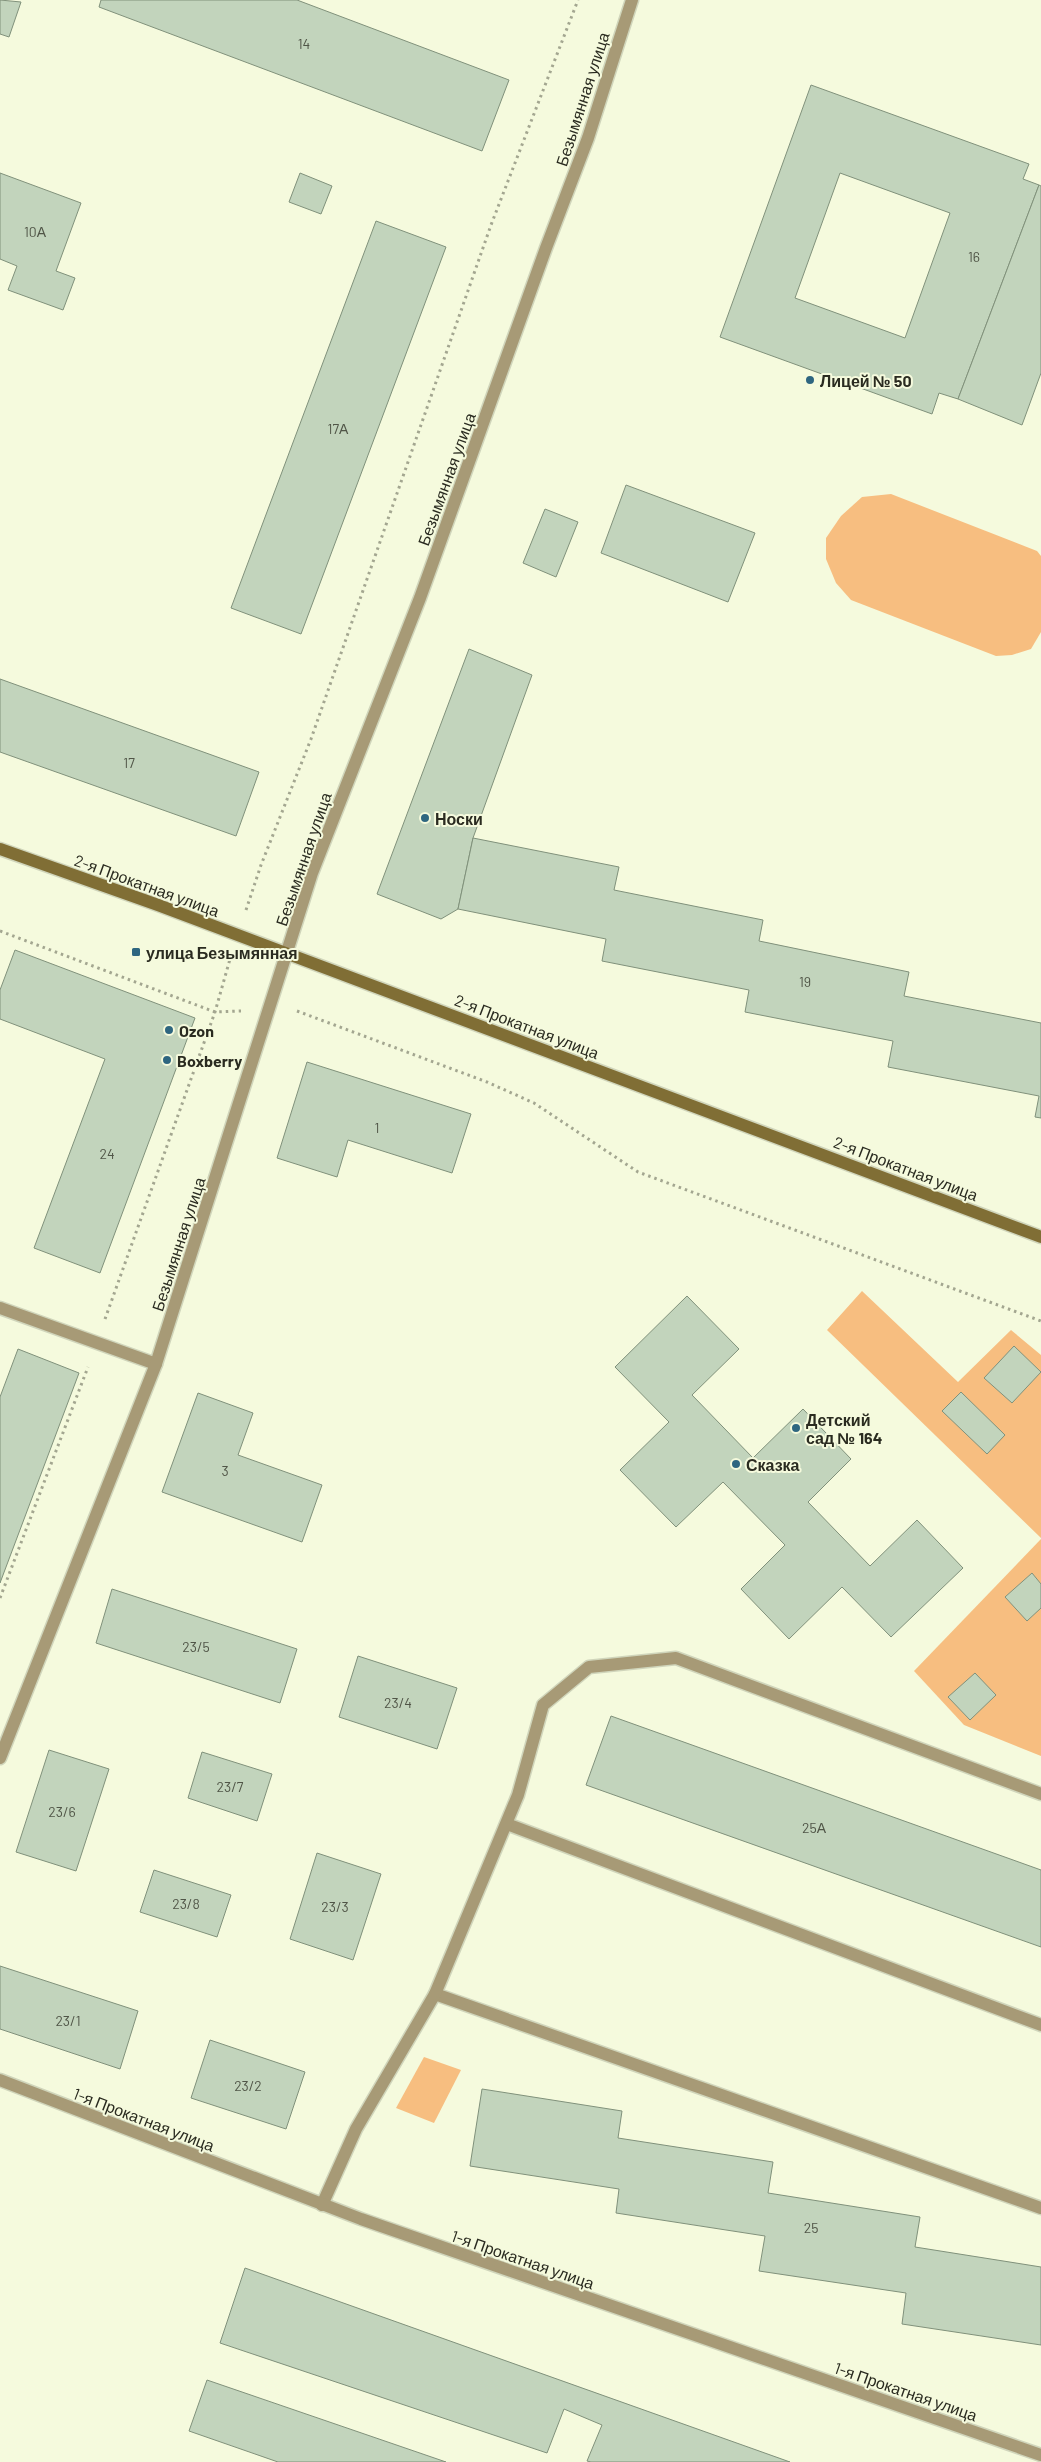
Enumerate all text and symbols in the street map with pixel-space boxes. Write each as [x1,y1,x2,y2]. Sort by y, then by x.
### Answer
street label: Безымянная улица [551,29,613,168]
house number: 14 [298,35,310,52]
house number: 10А [24,223,47,240]
house number: 16 [968,248,980,265]
place label: Лицей № 50 [820,371,912,390]
marker: Лицей № 50 [804,374,816,386]
street label: Безымянная улица [413,410,479,548]
house number: 17А [328,420,349,437]
house number: 17 [123,754,135,771]
street label: Безымянная улица [271,790,335,928]
place label: Носки [435,809,483,828]
marker: Носки [419,812,431,824]
street label: 2-я Прокатная улица [72,850,222,920]
place label: улица Безымянная [146,943,298,962]
marker: улица Безымянная [130,946,142,958]
house number: 19 [799,973,811,990]
street label: 2-я Прокатная улица [452,990,602,1062]
place label: Ozon [179,1021,214,1040]
marker: Ozon [163,1024,175,1036]
place label: Boxberry [177,1051,242,1070]
marker: Boxberry [161,1054,173,1066]
house number: 1 [375,1119,379,1136]
street label: 2-я Прокатная улица [831,1132,981,1204]
house number: 24 [99,1145,115,1162]
street label: Безымянная улица [147,1174,209,1313]
place label: Детский сад № 164 [806,1410,882,1447]
marker: Детский сад № 164 [790,1422,802,1434]
place label: Сказка [746,1455,800,1474]
marker: Сказка [730,1458,742,1470]
house number: 3 [221,1462,229,1479]
house number: 23/5 [182,1638,210,1655]
house number: 23/4 [384,1694,412,1711]
house number: 23/7 [217,1778,244,1795]
house number: 23/6 [48,1803,76,1820]
house number: 25А [802,1819,827,1836]
house number: 23/8 [172,1895,200,1912]
house number: 23/3 [321,1898,349,1915]
house number: 23/1 [55,2012,81,2029]
house number: 23/2 [234,2077,262,2094]
street label: 1-я Прокатная улица [71,2083,217,2155]
house number: 25 [804,2219,818,2236]
street label: 1-я Прокатная улица [449,2226,597,2292]
street label: 1-я Прокатная улица [832,2358,980,2424]

